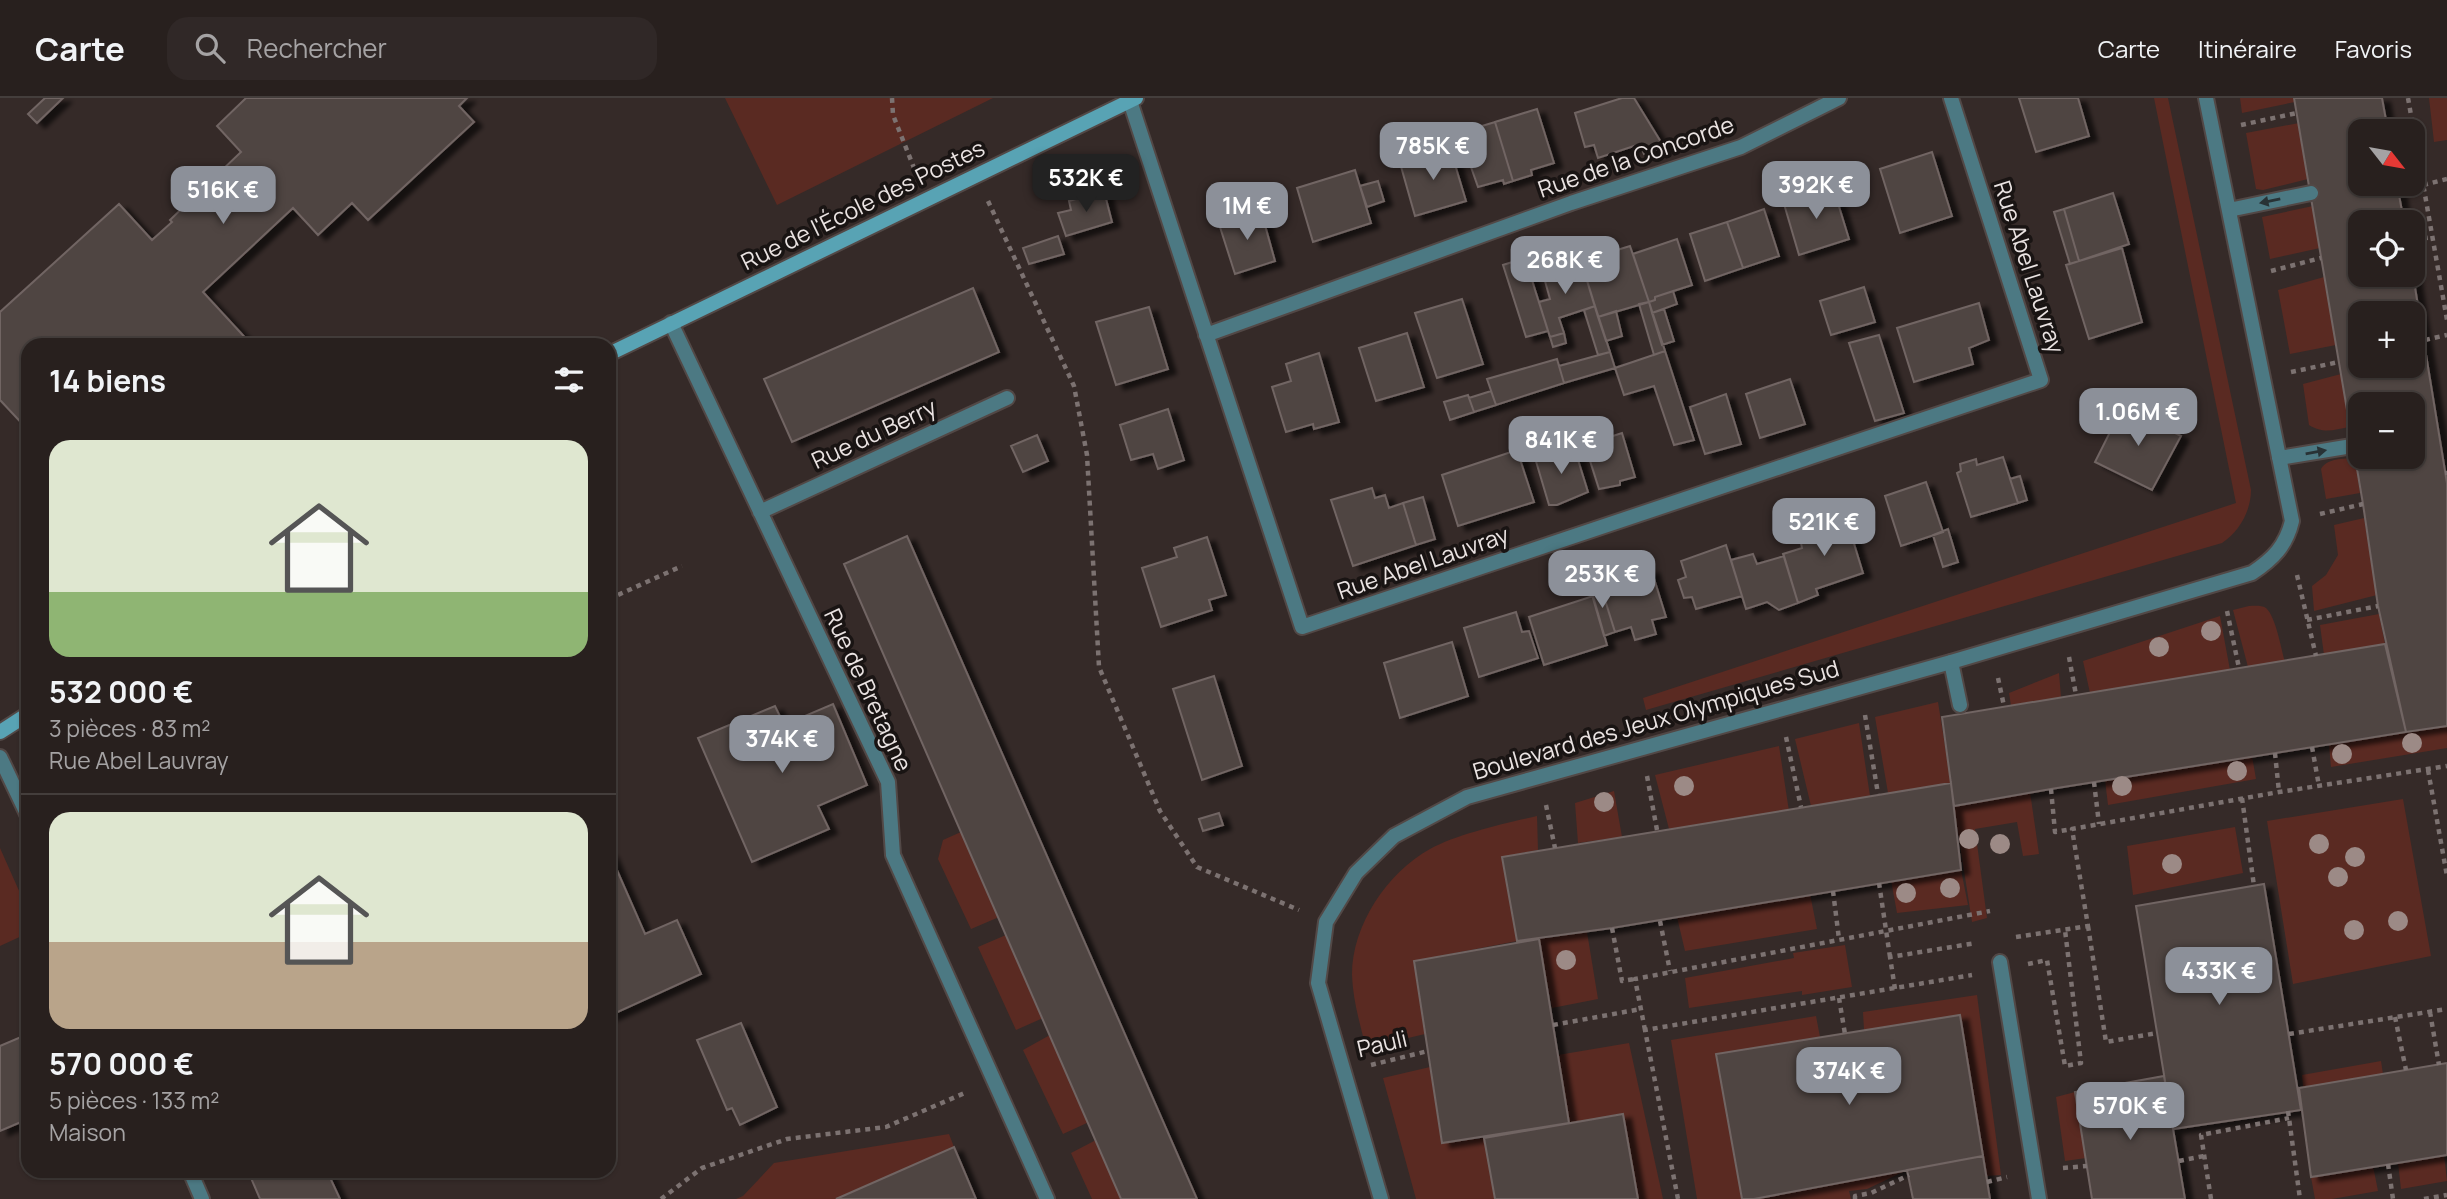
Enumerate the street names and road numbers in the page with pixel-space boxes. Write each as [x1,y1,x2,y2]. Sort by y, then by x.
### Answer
street label: Rue de la Concorde [1533,107,1738,205]
street label: Rue de l'École des Postes [735,131,990,277]
street label: Rue Abel Lauvray [1987,176,2073,357]
street label: Rue du Berry [806,390,941,476]
street label: Rue Abel Lauvray [1332,518,1513,606]
street label: Rue de Bretagne [817,603,921,776]
street label: Boulevard des Jeux Olympiques Sud [1469,651,1843,787]
street label: Pauli [1354,1022,1410,1064]

